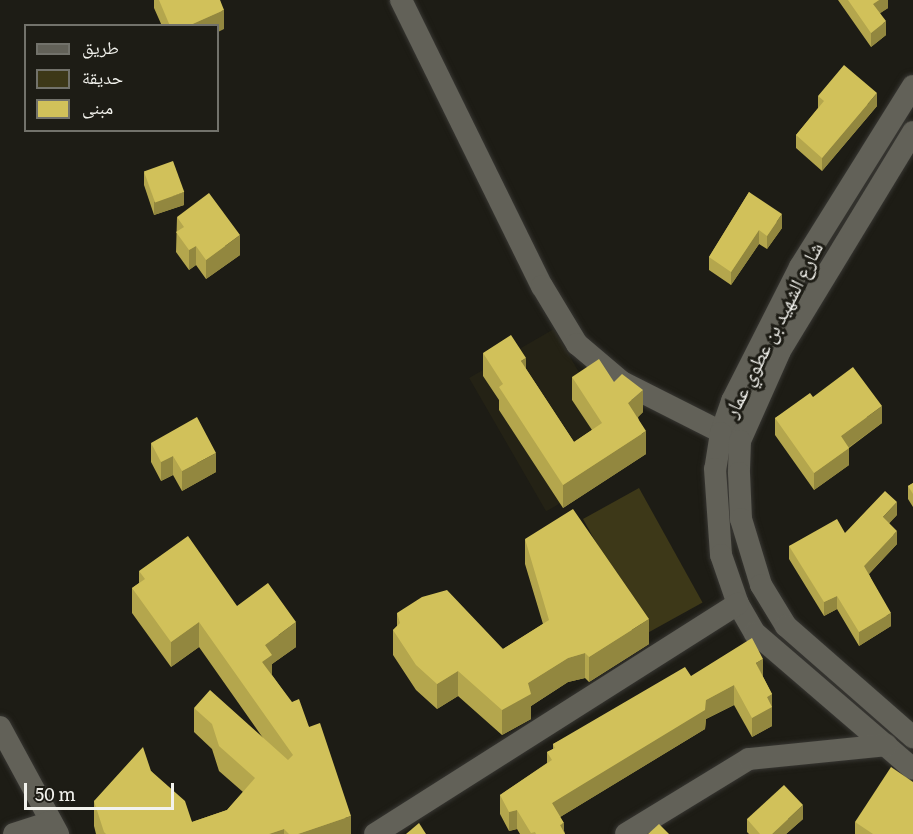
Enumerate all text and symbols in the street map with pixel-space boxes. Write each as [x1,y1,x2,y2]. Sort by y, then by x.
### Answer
legend [24,24,219,132]
text: طريق [82,33,119,60]
text: حديقة [82,63,123,90]
text: مبنى [82,93,113,120]
street label: شارع الشهيد بن عطوي عمار [717,237,827,421]
scale bar [27,771,177,809]
text: 50 m [35,780,76,807]

